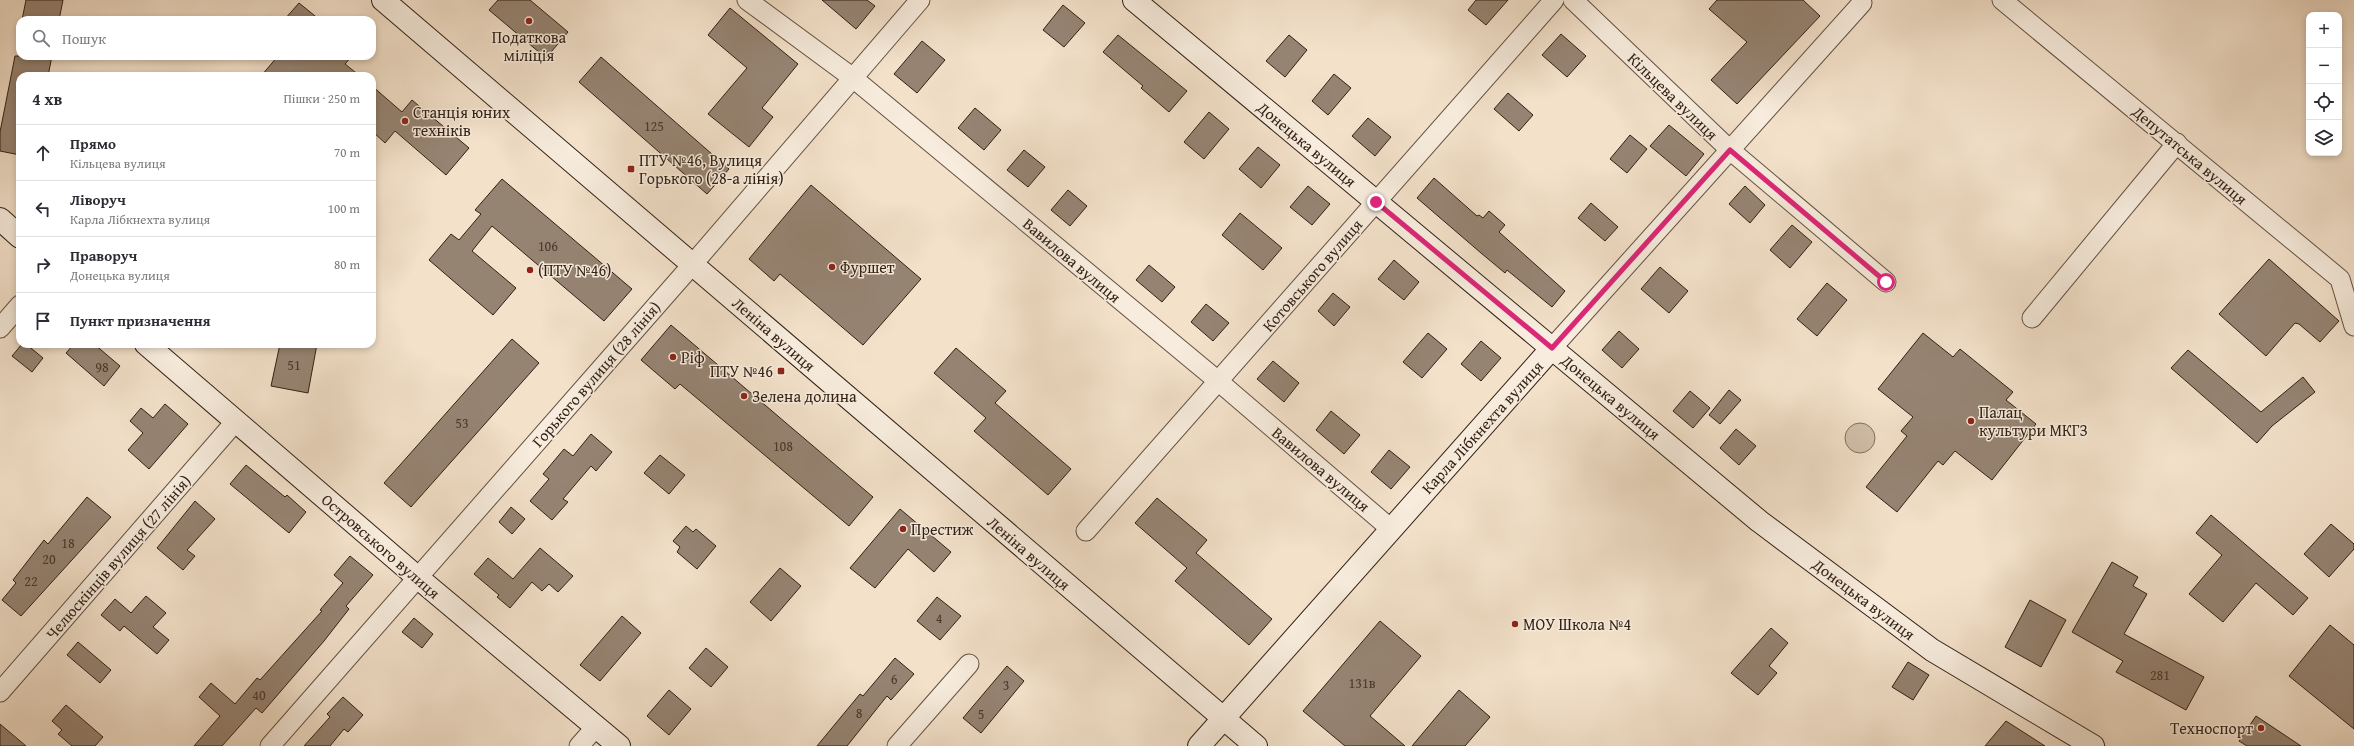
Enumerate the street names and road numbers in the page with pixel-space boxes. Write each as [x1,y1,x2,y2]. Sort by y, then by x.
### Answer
street label: Кільцева вулиця [1622,46,1724,146]
street label: Донецька вулиця [1251,95,1362,193]
street label: Депутатська вулиця [2127,99,2253,210]
street label: Вавилова вулиця [1018,212,1126,308]
street label: Котовського вулиця [1256,213,1368,337]
street label: Леніна вулиця [727,291,821,377]
street label: Горького вулиця (28 лiнiя) [526,296,666,452]
street label: Донецька вулиця [1555,348,1666,446]
street label: Карла Лібкнехта вулиця [1415,355,1549,499]
street label: Вавилова вулиця [1267,421,1375,517]
street label: Челюскінців вулиця (27 лiнiя) [40,469,196,645]
street label: Островського вулиця [316,488,446,604]
street label: Леніна вулиця [982,510,1076,596]
street label: Донецька вулиця [1807,552,1920,646]

